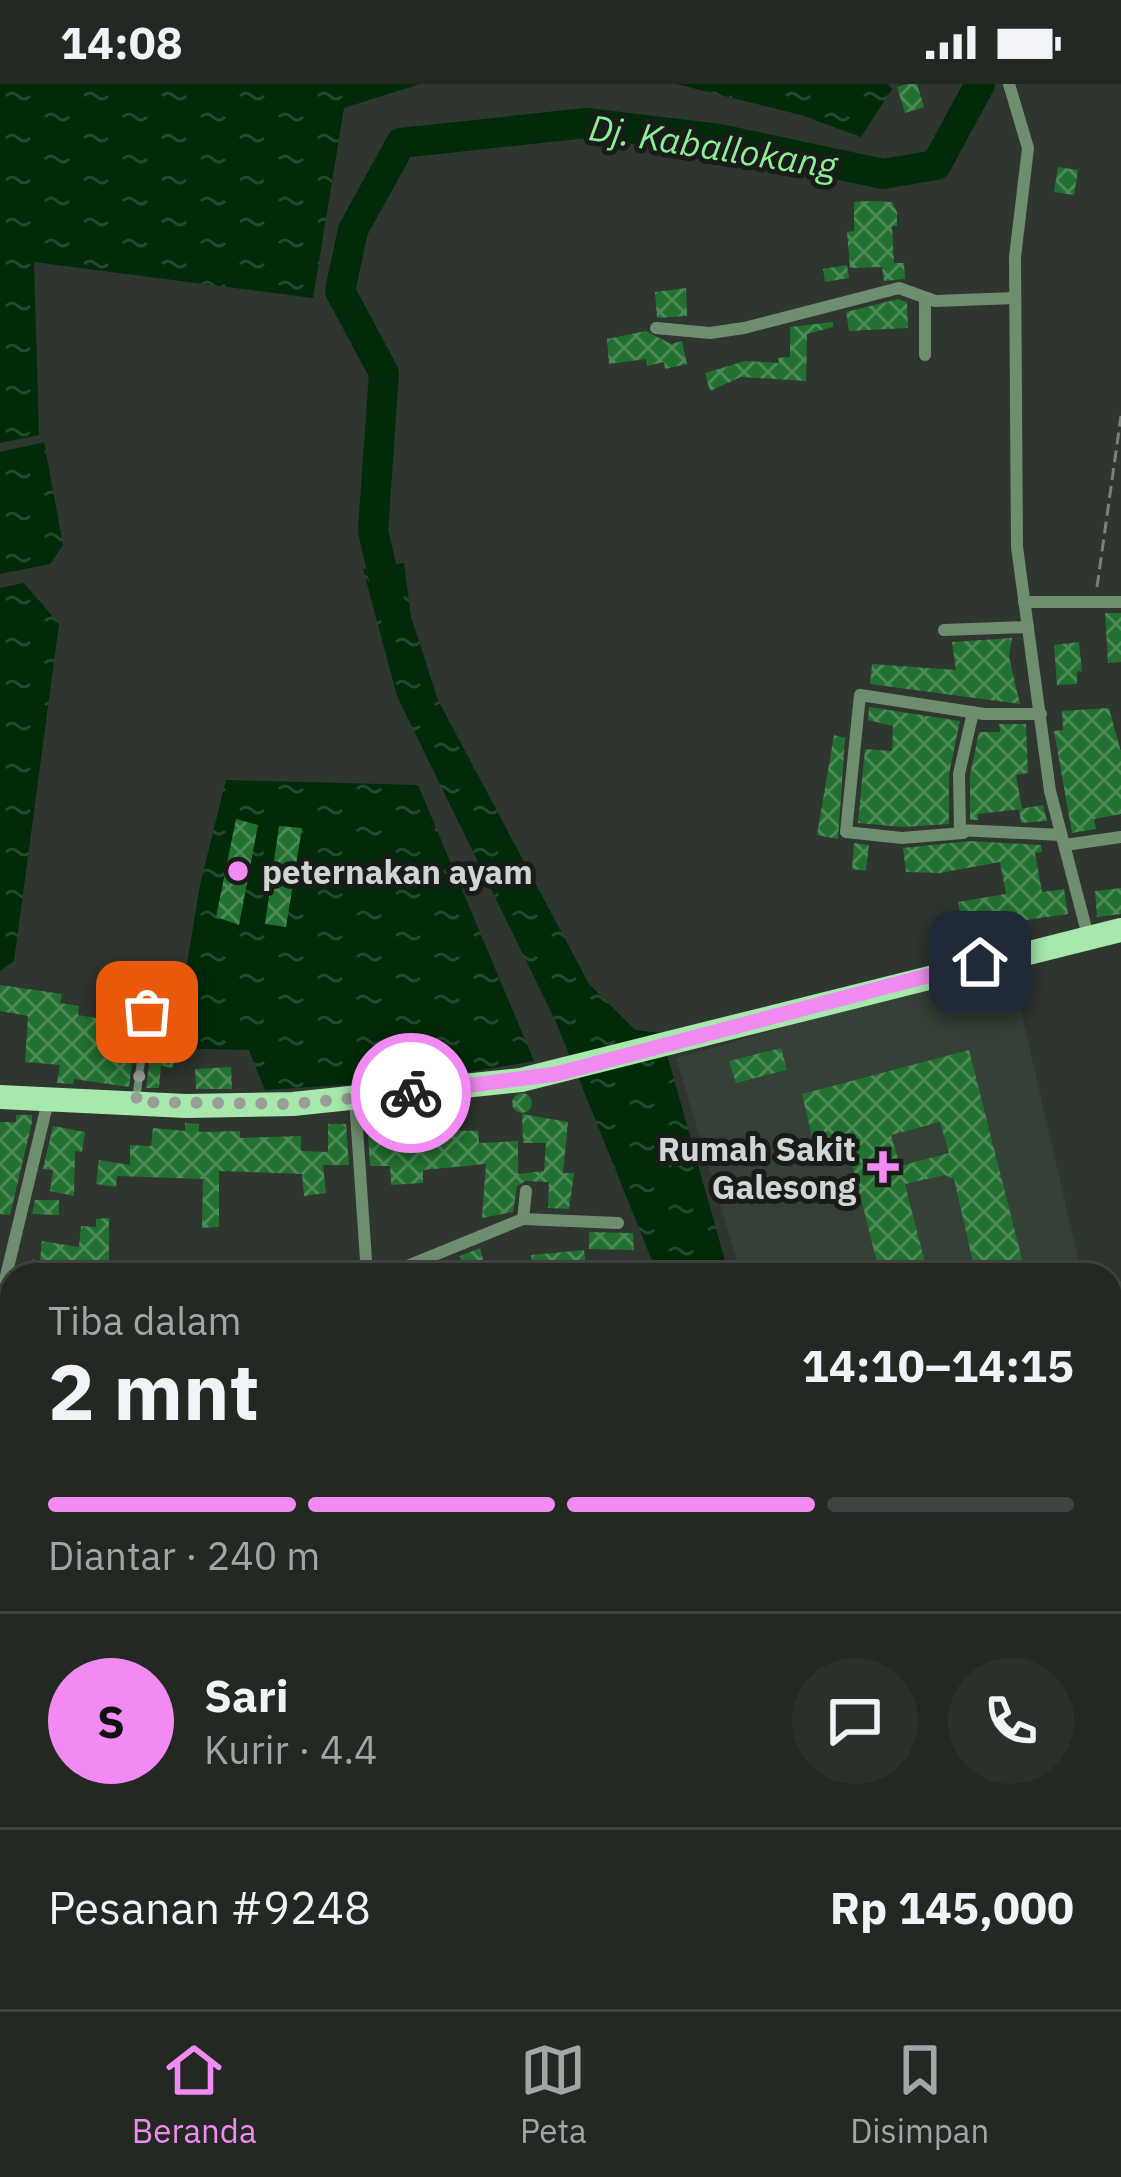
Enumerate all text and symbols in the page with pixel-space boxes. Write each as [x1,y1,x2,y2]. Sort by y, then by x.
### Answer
text: 14:08 [60,13,183,71]
water label: Dj. Kaballokang [586,103,842,189]
place label: peternakan ayam [262,850,533,893]
marker: peternakan ayam [225,858,251,884]
pin [929,911,1031,1013]
icon: home [947,929,1013,995]
pin [96,961,198,1063]
icon: bag [114,979,180,1045]
courier [351,1033,471,1153]
icon: bike [378,1060,444,1126]
place label: Rumah Sakit Galesong [658,1127,857,1208]
marker: Rumah Sakit Galesong [867,1151,899,1183]
text: Tiba dalam [48,1295,242,1346]
text: 14:10–14:15 [802,1336,1074,1394]
text: 2 mnt [48,1340,259,1441]
text: Diantar · 240 m [48,1530,320,1581]
button: chat [792,1658,918,1784]
button: phone [948,1658,1074,1784]
text: Sari [204,1666,289,1724]
text: S [97,1692,125,1750]
text: Kurir · 4.4 [204,1724,377,1775]
text: Pesanan #9248 [48,1878,371,1936]
text: Rp 145,000 [830,1878,1074,1936]
tab: Beranda [132,2037,257,2152]
tab: Peta [520,2037,587,2152]
tab: Disimpan [850,2037,989,2152]

